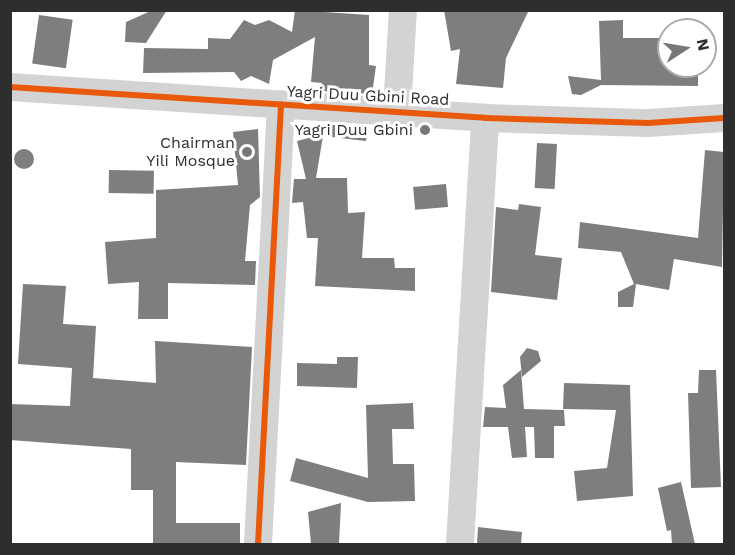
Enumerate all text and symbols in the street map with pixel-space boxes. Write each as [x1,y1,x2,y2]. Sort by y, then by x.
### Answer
north arrow [657,18,717,78]
text: N [693,37,714,52]
street label: Yagri Duu Gbini Road [286,82,450,110]
place label: Yagri Duu Gbini [295,120,413,140]
marker: Yagri Duu Gbini [418,123,432,137]
place label: Chairman Yili Mosque [146,133,235,171]
marker: Chairman Yili Mosque [240,145,254,159]

